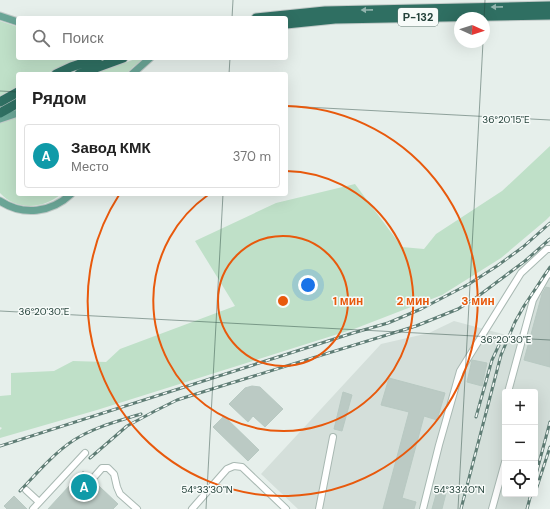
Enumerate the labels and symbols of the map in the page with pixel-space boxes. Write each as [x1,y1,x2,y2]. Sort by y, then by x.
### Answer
one-way arrow [490,4,503,10]
one-way arrow [360,7,373,13]
road number: Р-132 [398,8,438,26]
north arrow [454,12,490,48]
text: 36°20'15"E [482,113,530,126]
your location [298,275,318,295]
text: 1 мин [333,293,363,309]
text: 2 мин [396,293,430,309]
text: 3 мин [461,293,495,309]
centre of rings [276,294,290,308]
text: 36°20'30"E [18,305,70,318]
text: 36°20'30"E [480,333,532,346]
pin: A [71,472,97,502]
text: 54°33'30"N [181,483,233,496]
text: 54°33'40"N [433,483,485,496]

